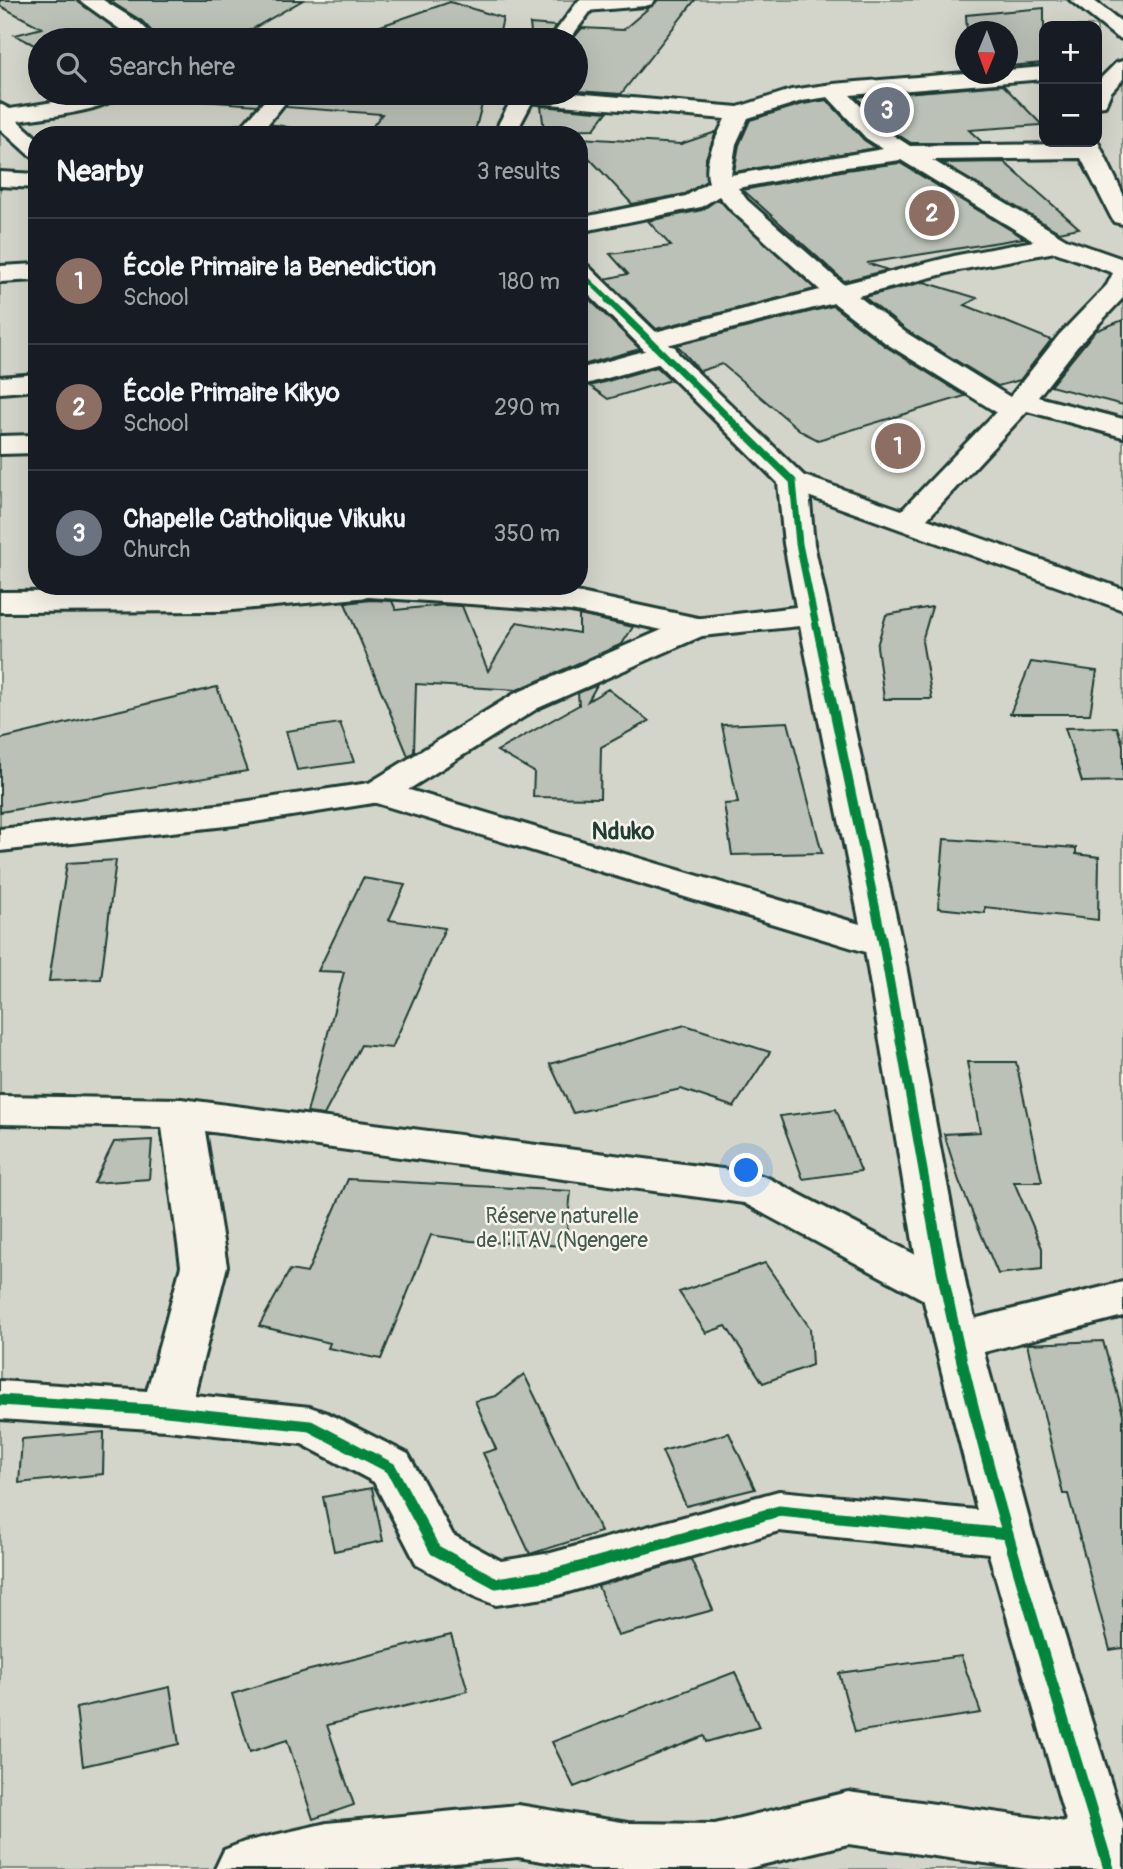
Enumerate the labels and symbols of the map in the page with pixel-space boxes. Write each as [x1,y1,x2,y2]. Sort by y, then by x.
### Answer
north arrow [955,21,1018,84]
pin: 3 [864,84,910,136]
pin: 2 [909,187,955,239]
pin: 1 [875,420,921,472]
district label: Nduko [592,817,655,846]
your location [729,1153,763,1187]
park label: Réserve naturelle de l'ITAV (Ngengere [476,1203,648,1254]

